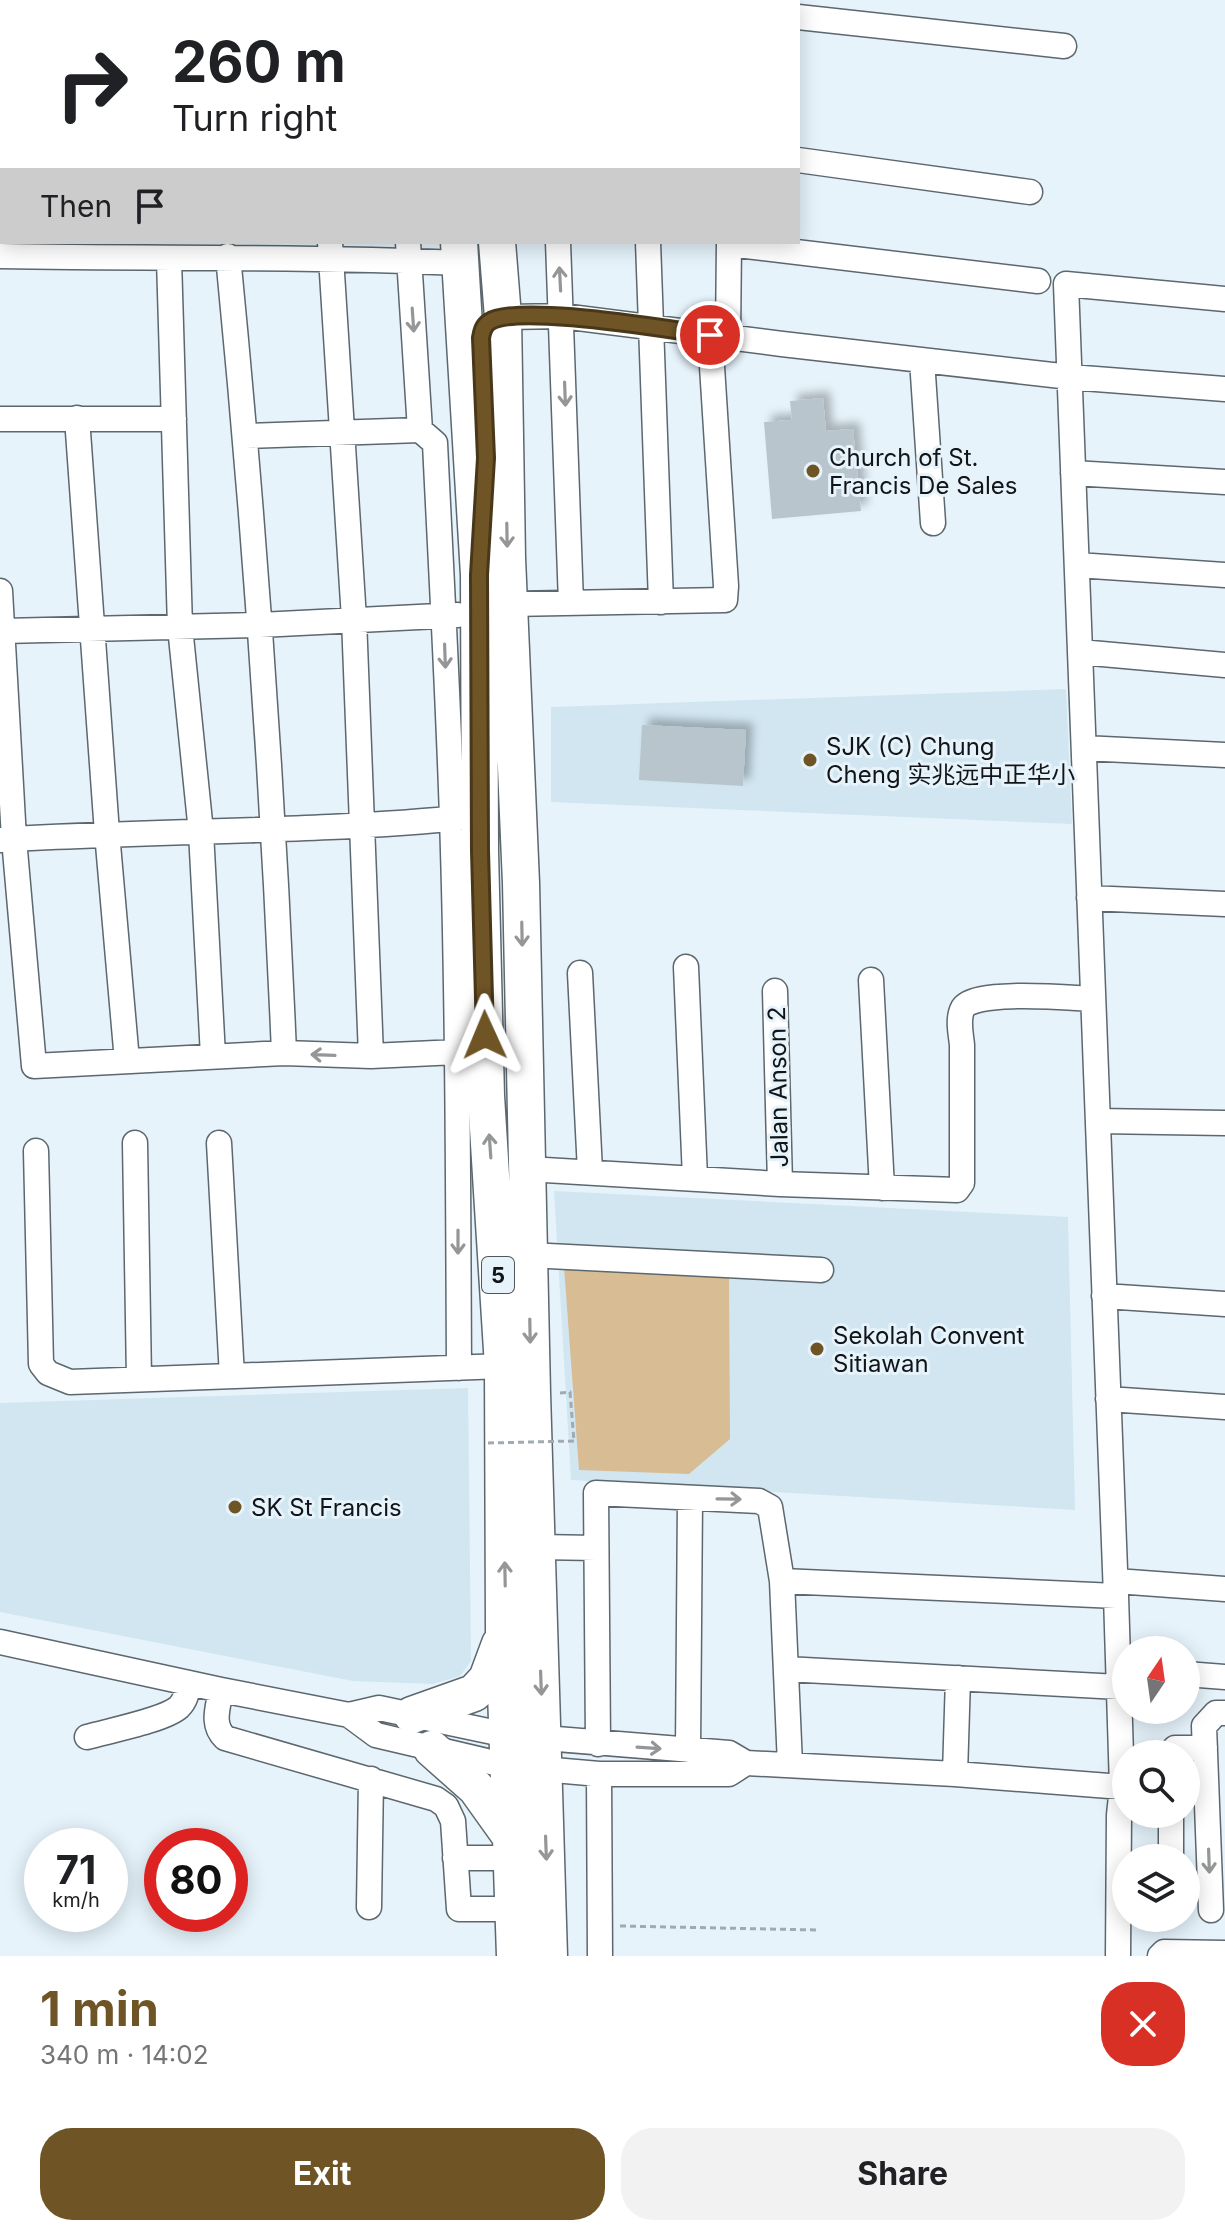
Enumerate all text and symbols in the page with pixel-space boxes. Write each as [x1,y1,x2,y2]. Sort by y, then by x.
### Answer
text: 260 m [172,28,346,96]
icon: right [40,32,144,136]
text: Turn right [172,96,337,140]
icon: arrive [128,184,172,228]
text: Then [40,188,112,224]
one-way arrow [552,266,567,293]
pin [676,301,744,369]
one-way arrow [406,306,421,333]
icon: arrive [688,313,732,357]
one-way arrow [557,380,572,407]
place label: Church of St. Francis De Sales [829,443,1018,500]
marker: Church of St. Francis De Sales [804,462,822,480]
one-way arrow [499,521,514,548]
one-way arrow [438,642,453,669]
place label: SJK (C) Chung Cheng 实兆远中正华小 [826,732,1075,789]
marker: SJK (C) Chung Cheng 实兆远中正华小 [801,751,819,769]
one-way arrow [515,920,530,947]
position arrow [443,993,527,1077]
street label: Jalan Anson 2 [762,1006,794,1168]
one-way arrow [310,1047,337,1062]
one-way arrow [482,1133,497,1160]
one-way arrow [450,1228,466,1255]
road number: 5 [482,1257,514,1293]
one-way arrow [523,1317,538,1344]
place label: Sekolah Convent Sitiawan [833,1321,1025,1378]
marker: Sekolah Convent Sitiawan [808,1340,826,1358]
one-way arrow [715,1492,742,1507]
place label: SK St Francis [251,1493,402,1522]
marker: SK St Francis [226,1498,244,1516]
one-way arrow [497,1561,513,1588]
north arrow [1112,1636,1200,1724]
map controls [1112,1636,1200,1932]
one-way arrow [534,1669,549,1696]
button: search [1112,1740,1200,1828]
one-way arrow [635,1741,662,1756]
speed limit sign: 80 [144,1828,248,1932]
one-way arrow [539,1834,554,1861]
button: layers [1112,1844,1200,1932]
text: 71 [56,1845,96,1894]
one-way arrow [1201,1847,1216,1874]
text: km/h [52,1888,100,1912]
text: 1 min [40,1979,159,2038]
button: close [1101,1982,1185,2066]
text: 340 m · 14:02 [40,2039,209,2070]
button: Exit [40,2128,605,2220]
button: Share [621,2128,1185,2220]

